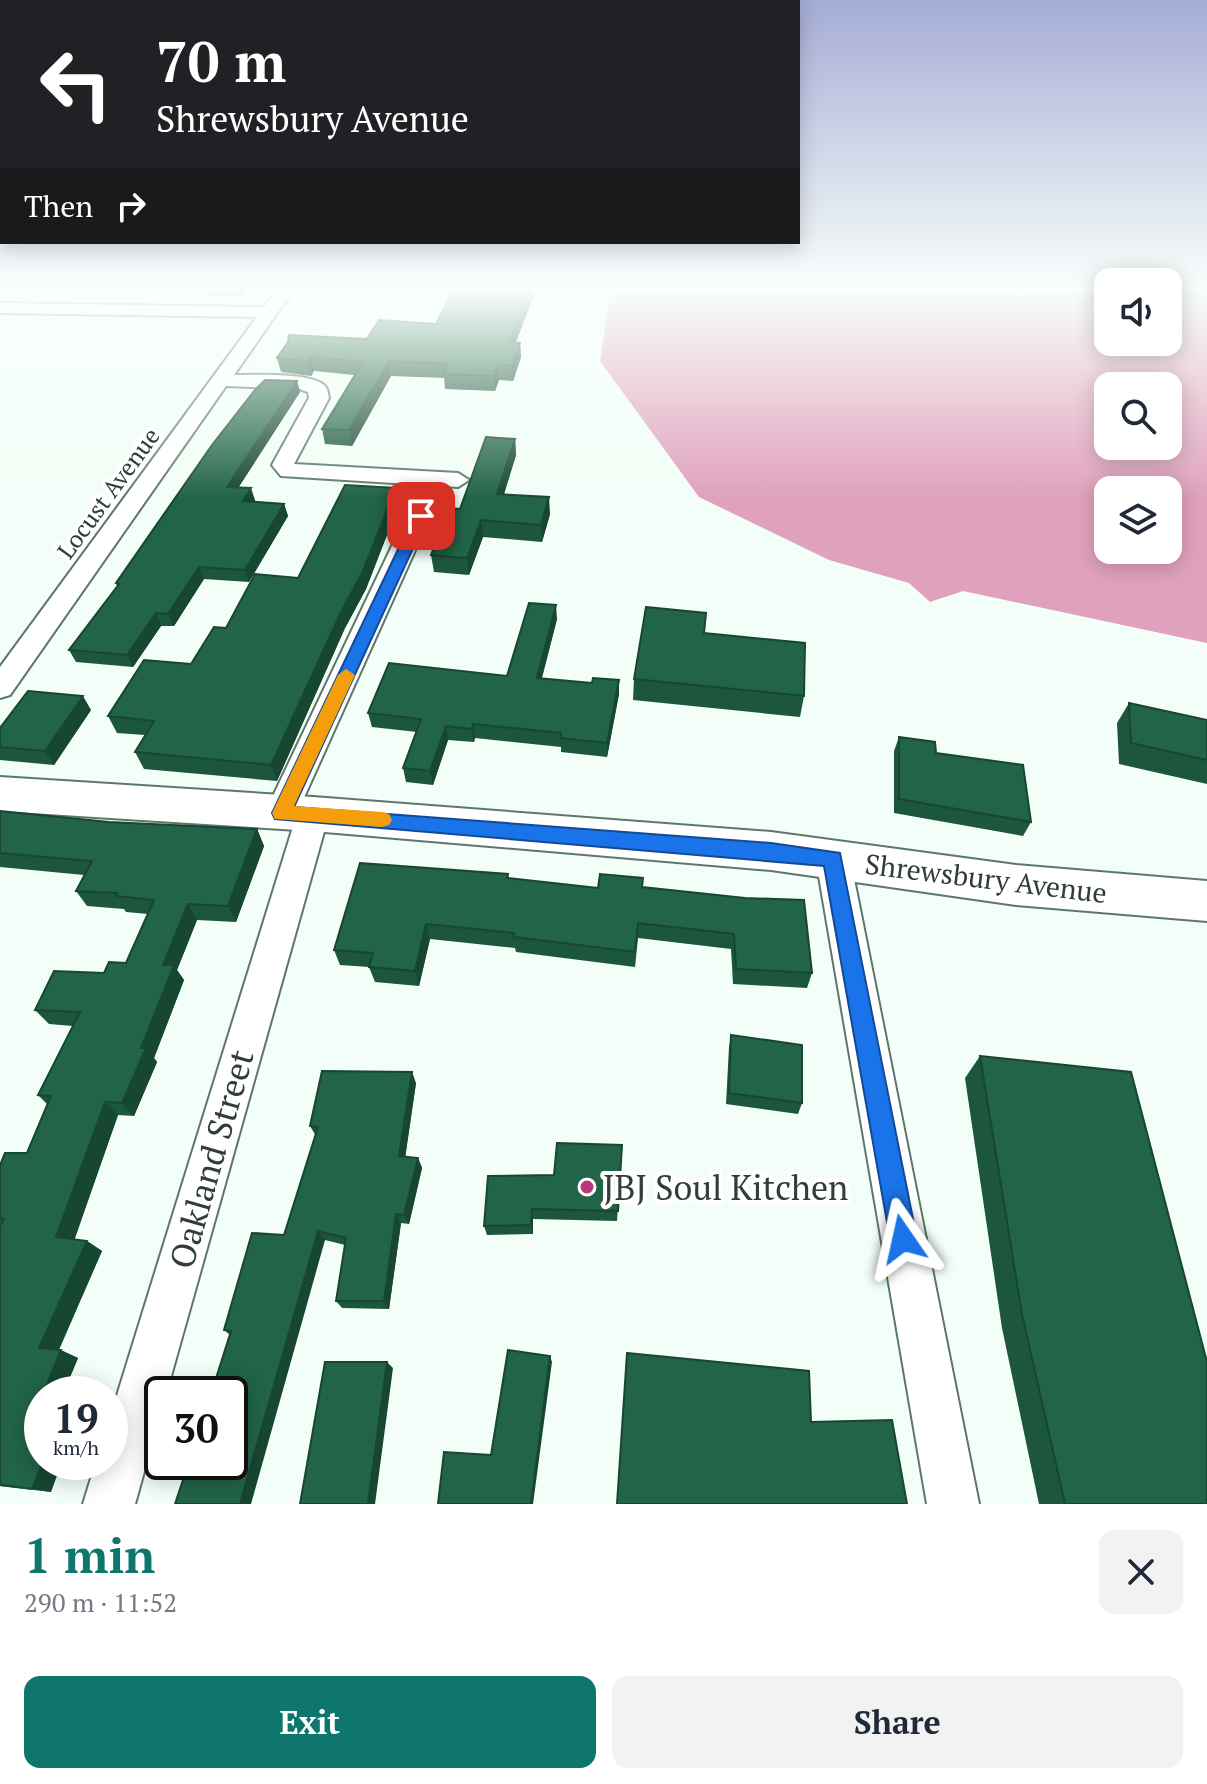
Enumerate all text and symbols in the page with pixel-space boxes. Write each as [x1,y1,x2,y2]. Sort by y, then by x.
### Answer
text: 70 m [156,24,286,98]
icon: left [24,32,128,136]
text: Shrewsbury Avenue [156,95,469,142]
icon: right [109,184,153,228]
text: Then [24,186,93,226]
map controls [1094,268,1182,564]
button: sound [1094,268,1182,356]
button: search [1094,372,1182,460]
street label: Locust Avenue [50,421,166,565]
button: layers [1094,476,1182,564]
pin [387,482,455,550]
icon: arrive [399,494,443,538]
street label: Shrewsbury Avenue [863,845,1109,911]
street label: Oakland Street [158,1044,264,1274]
place label: JBJ Soul Kitchen [603,1165,848,1210]
marker: JBJ Soul Kitchen [578,1178,596,1196]
position arrow [861,1197,945,1281]
speed limit sign: 30 [144,1376,248,1480]
text: 19 [53,1391,99,1444]
text: km/h [53,1434,99,1461]
text: 1 min [24,1523,155,1587]
button: close [1099,1530,1183,1614]
text: 290 m · 11:52 [24,1585,177,1619]
button: Exit [24,1676,596,1768]
button: Share [612,1676,1183,1768]

